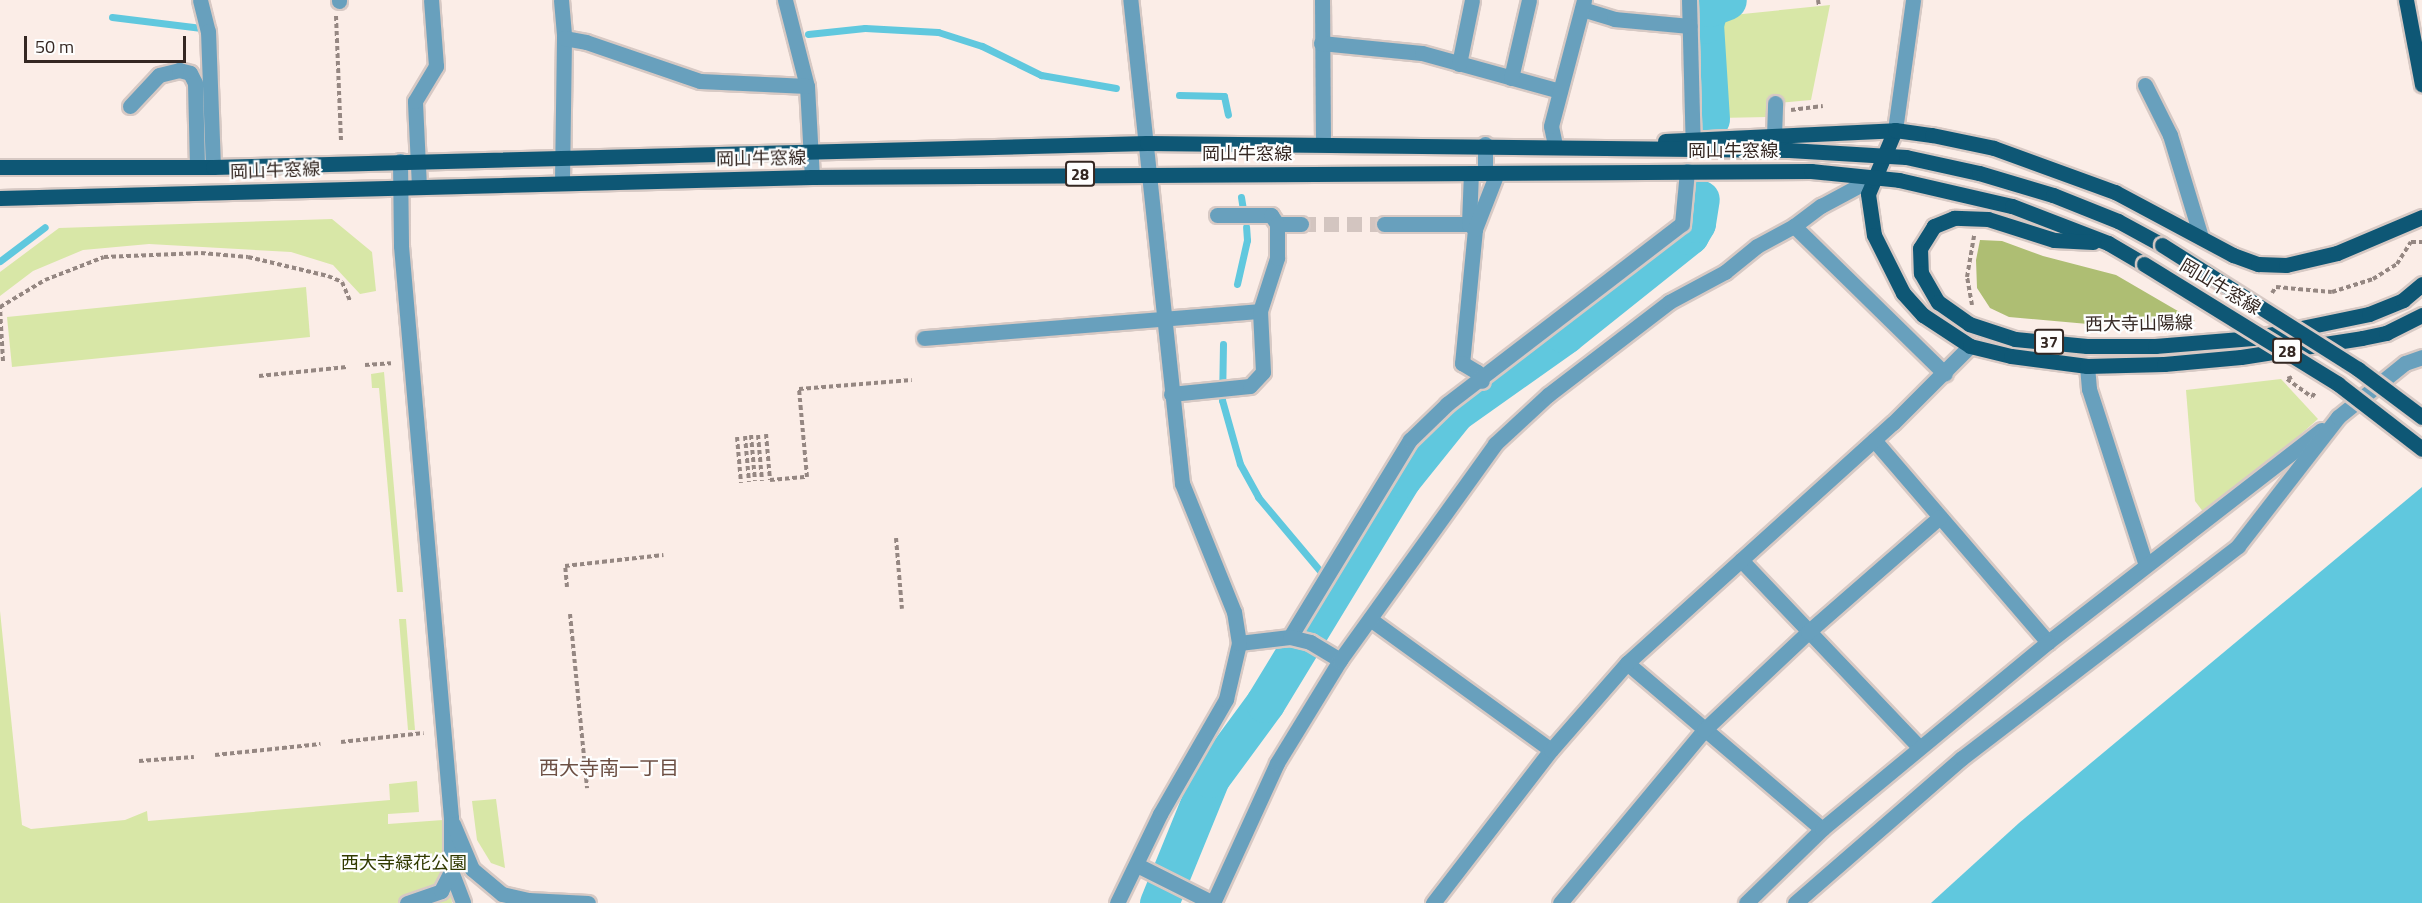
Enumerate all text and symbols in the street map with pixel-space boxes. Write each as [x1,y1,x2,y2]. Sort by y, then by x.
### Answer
scale bar [27,24,189,62]
text: 50 m [35,33,74,60]
street label: 岡山牛窓線 [1688,140,1778,162]
street label: 岡山牛窓線 [1202,143,1292,165]
street label: 岡山牛窓線 [716,147,806,171]
street label: 岡山牛窓線 [230,159,320,183]
road number: 28 [1065,161,1095,187]
street label: 岡山牛窓線 [2176,255,2264,319]
street label: 西大寺山陽線 [2085,312,2193,336]
road number: 37 [2034,329,2064,355]
road number: 28 [2272,338,2302,364]
district label: 西大寺南一丁目 [539,755,679,779]
park label: 西大寺緑花公園 [341,852,467,874]

